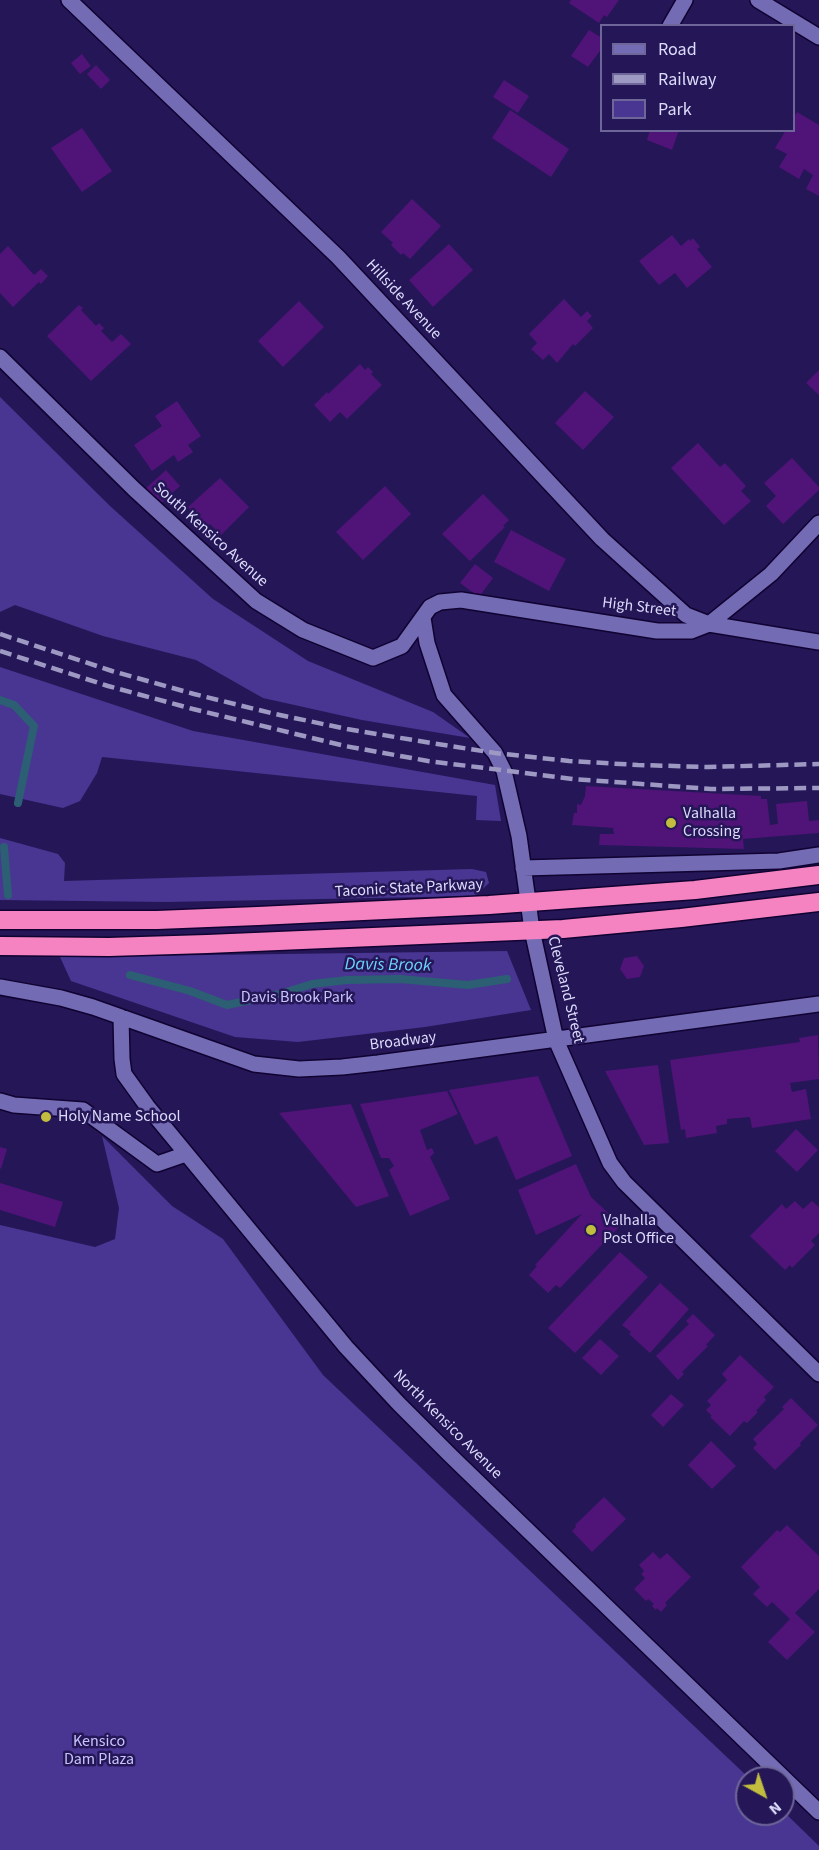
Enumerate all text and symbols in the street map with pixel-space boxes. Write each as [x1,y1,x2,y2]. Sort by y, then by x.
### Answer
legend [600,24,795,132]
text: Road [658,37,697,62]
text: Railway [658,67,717,92]
text: Park [658,97,692,122]
street label: Hillside Avenue [361,256,445,344]
street label: South Kensico Avenue [149,478,271,592]
street label: High Street [601,594,677,622]
place label: Valhalla Crossing [683,804,740,842]
marker: Valhalla Crossing [664,816,678,830]
street label: Taconic State Parkway [334,876,484,902]
street label: Cleveland Street [542,934,588,1046]
water label: Davis Brook [344,954,432,978]
park label: Davis Brook Park [241,988,353,1008]
street label: Broadway [369,1028,437,1056]
place label: Holy Name School [58,1107,181,1127]
marker: Holy Name School [39,1110,53,1124]
place label: Valhalla Post Office [603,1211,674,1249]
marker: Valhalla Post Office [584,1223,598,1237]
street label: North Kensico Avenue [388,1366,506,1484]
park label: Kensico Dam Plaza [64,1732,134,1770]
north arrow [735,1766,795,1826]
text: N [764,1796,786,1820]

